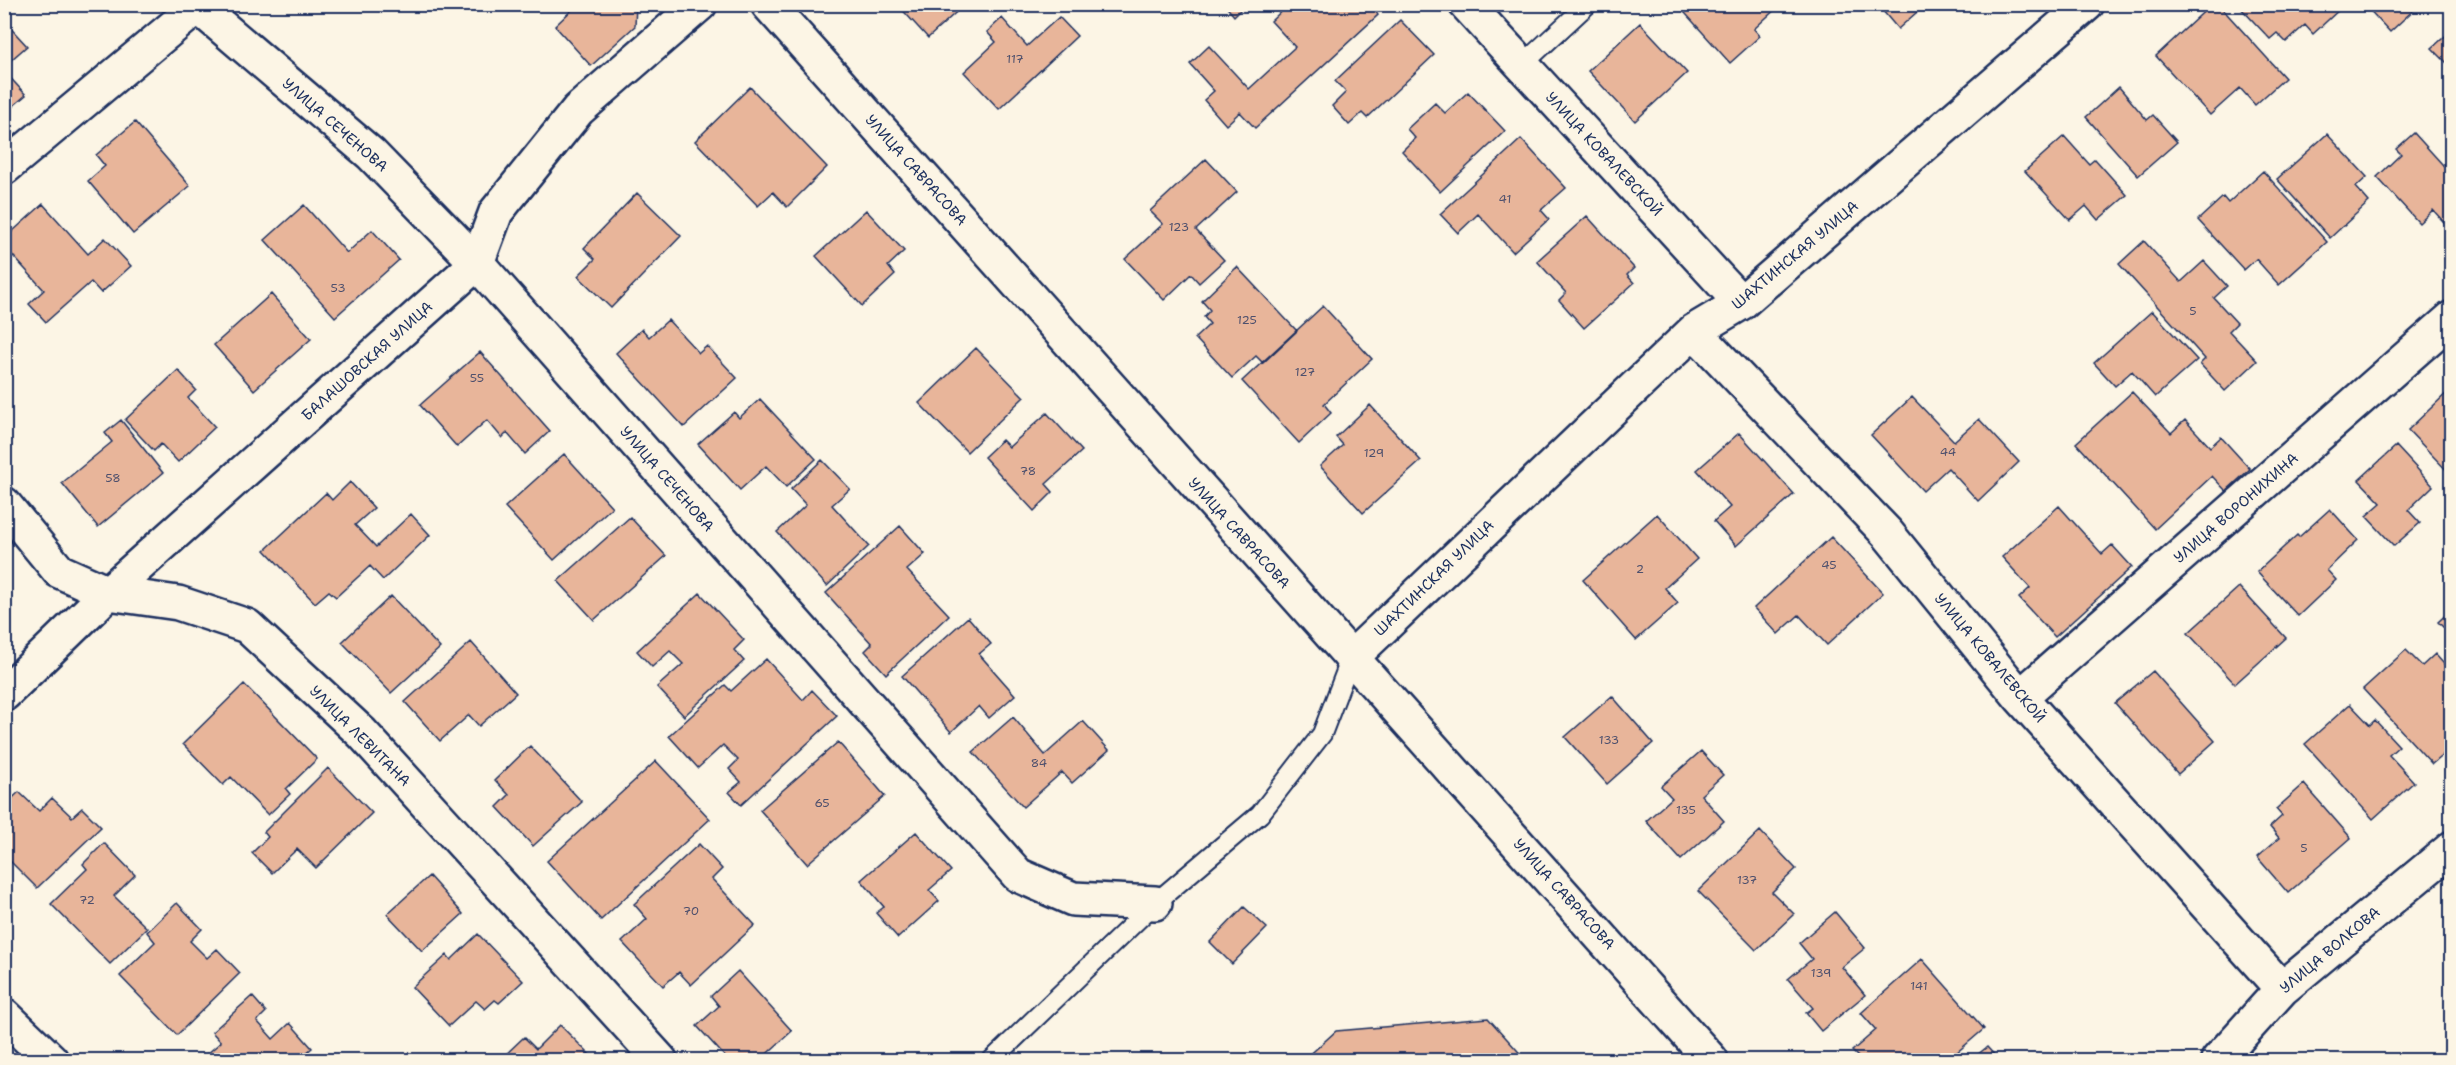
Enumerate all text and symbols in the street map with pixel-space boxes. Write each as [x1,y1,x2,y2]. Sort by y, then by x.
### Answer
house number: 117 [1006,51,1024,67]
street label: УЛИЦА СЕЧЕНОВА [278,74,392,176]
street label: УЛИЦА КОВАЛЕВСКОЙ [1541,87,1668,220]
street label: УЛИЦА САВРАСОВА [861,110,971,230]
house number: 41 [1499,191,1511,207]
street label: ШАХТИНСКАЯ УЛИЦА [1727,196,1863,314]
house number: 123 [1169,219,1189,235]
house number: 53 [330,280,346,296]
street label: БАЛАШОВСКАЯ УЛИЦА [297,297,437,425]
house number: 5 [2189,303,2197,319]
house number: 125 [1237,312,1257,328]
house number: 127 [1295,364,1315,380]
house number: 55 [470,370,484,386]
street label: УЛИЦА СЕЧЕНОВА [616,422,718,536]
house number: 44 [1940,444,1956,460]
house number: 129 [1364,445,1384,461]
street label: УЛИЦА ВОРОНИХИНА [2170,448,2303,568]
house number: 78 [1020,463,1036,479]
house number: 58 [105,470,121,486]
street label: УЛИЦА САВРАСОВА [1184,473,1294,593]
street label: ШАХТИНСКАЯ УЛИЦА [1370,515,1498,641]
house number: 45 [1821,557,1837,573]
house number: 2 [1636,561,1644,577]
street label: УЛИЦА КОВАЛЕВСКОЙ [1930,588,2051,727]
street label: УЛИЦА ЛЕВИТАНА [305,681,415,791]
house number: 133 [1599,732,1619,748]
house number: 84 [1031,755,1047,771]
house number: 65 [814,795,830,811]
house number: 135 [1676,802,1696,818]
street label: УЛИЦА САВРАСОВА [1509,834,1619,954]
house number: 5 [2300,840,2308,856]
house number: 137 [1737,872,1757,888]
house number: 72 [79,892,95,908]
street label: УЛИЦА ВОЛКОВА [2276,902,2384,998]
house number: 70 [683,903,699,919]
house number: 139 [1811,965,1831,981]
house number: 141 [1910,978,1928,994]

